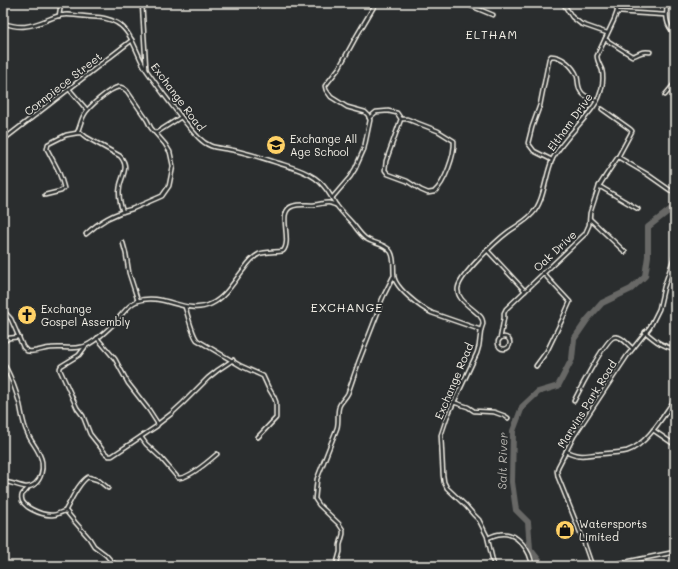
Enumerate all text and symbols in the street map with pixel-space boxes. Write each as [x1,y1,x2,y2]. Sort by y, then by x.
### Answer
district label: ELTHAM [466,26,518,42]
street label: Cornpiece Street [21,48,105,119]
street label: Exchange Road [148,60,209,134]
street label: Eltham Drive [543,90,596,154]
place label: Exchange All Age School [290,131,357,159]
school or university icon: Exchange All Age School [265,134,287,156]
street label: Oak Drive [530,227,580,275]
district label: EXCHANGE [311,299,383,315]
place label: Exchange Gospel Assembly [41,301,131,329]
church icon: Exchange Gospel Assembly [16,304,38,326]
street label: Exchange Road [431,340,476,421]
street label: Marvins Park Road [553,357,620,451]
water label: Salt River [493,432,511,490]
place label: Watersports Limited [579,516,647,544]
shop icon: Watersports Limited [554,519,576,541]

